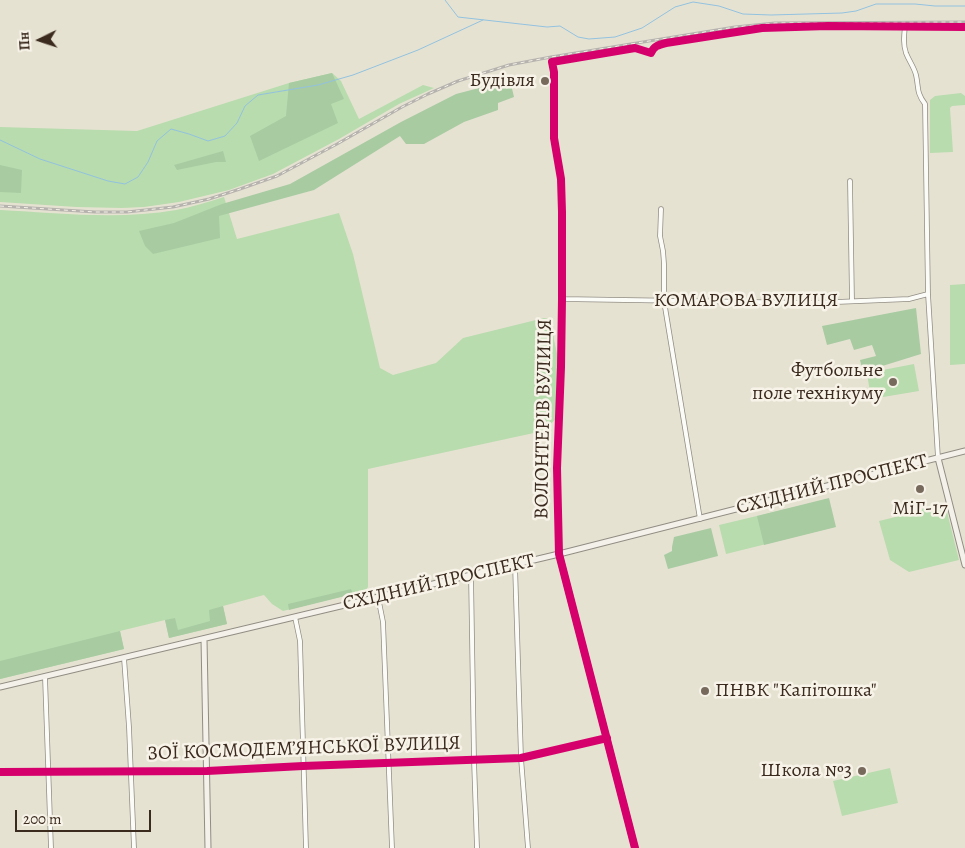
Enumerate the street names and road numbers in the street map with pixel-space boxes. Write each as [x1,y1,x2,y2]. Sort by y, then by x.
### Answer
street label: КОМАРОВА ВУЛИЦЯ [654,289,838,313]
street label: ВОЛОНТЕРІВ ВУЛИЦЯ [530,318,558,520]
street label: СХІДНИЙ ПРОСПЕКТ [734,450,930,520]
street label: СХІДНИЙ ПРОСПЕКТ [341,549,537,617]
street label: ЗОЇ КОСМОДЕМ’ЯНСЬКОЇ ВУЛИЦЯ [147,732,461,766]

